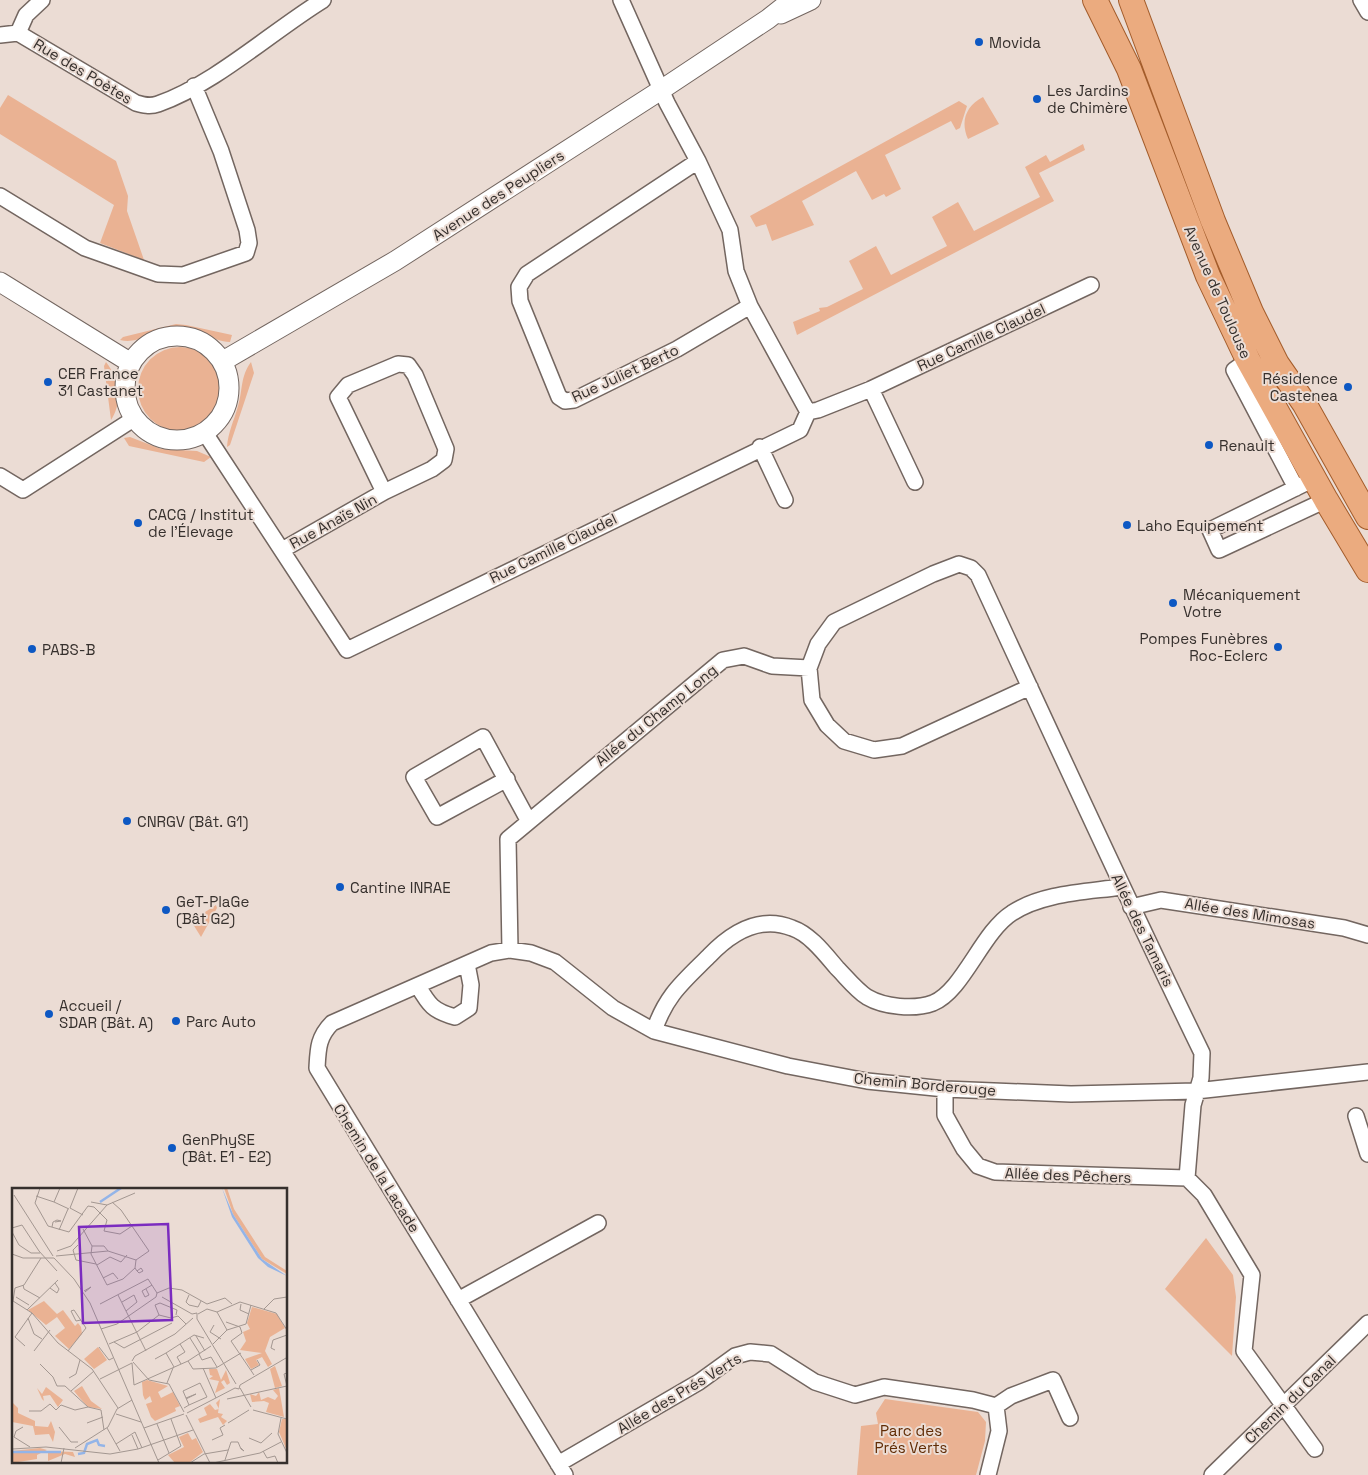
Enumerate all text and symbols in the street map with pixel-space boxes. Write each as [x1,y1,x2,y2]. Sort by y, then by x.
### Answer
place label: Movida [989,33,1041,52]
street label: Rue des Poètes [30,34,136,108]
marker: Movida [973,36,985,48]
place label: Les Jardins de Chimère [1047,81,1129,117]
marker: Les Jardins de Chimère [1031,93,1043,105]
street label: Avenue des Peupliers [429,145,568,245]
street label: Avenue de Toulouse [1180,223,1256,362]
street label: Rue Camille Claudel [914,299,1048,375]
street label: Rue Juliet Berto [568,340,682,406]
place label: CER France 31 Castanet [58,364,143,400]
place label: Résidence Castenea [1262,369,1338,405]
marker: CER France 31 Castanet [42,376,54,388]
marker: Résidence Castenea [1342,381,1354,393]
place label: Renault [1219,436,1275,455]
marker: Renault [1203,439,1215,451]
street label: Rue Anaïs Nin [286,489,380,553]
place label: CACG / Institut de l'Élevage [148,505,254,541]
street label: Rue Camille Claudel [486,509,620,587]
place label: Laho Equipement [1137,516,1263,535]
marker: CACG / Institut de l'Élevage [132,517,144,529]
marker: Laho Equipement [1121,519,1133,531]
place label: Mécaniquement Votre [1183,585,1301,621]
marker: Mécaniquement Votre [1167,597,1179,609]
place label: Pompes Funèbres Roc-Eclerc [1140,629,1268,665]
place label: PABS-B [42,640,96,659]
marker: Pompes Funèbres Roc-Eclerc [1272,641,1284,653]
marker: PABS-B [26,643,38,655]
street label: Allée du Champ Long [591,660,721,770]
place label: CNRGV (Bât. G1) [137,812,248,832]
marker: CNRGV (Bât. G1) [121,815,133,827]
street label: Allée des Tamaris [1107,870,1179,990]
place label: Cantine INRAE [350,878,451,897]
marker: Cantine INRAE [334,881,346,893]
place label: GeT-PlaGe (Bât G2) [176,892,249,929]
street label: Allée des Mimosas [1183,893,1317,933]
marker: GeT-PlaGe (Bât G2) [160,904,172,916]
place label: Accueil / SDAR (Bât. A) [59,996,153,1033]
marker: Accueil / SDAR (Bât. A) [43,1008,55,1020]
place label: Parc Auto [186,1012,256,1031]
marker: Parc Auto [170,1015,182,1027]
street label: Chemin Borderouge [853,1068,997,1100]
street label: Chemin de la Lacade [330,1100,424,1236]
place label: GenPhySE (Bât. E1 - E2) [182,1130,271,1167]
marker: GenPhySE (Bât. E1 - E2) [166,1142,178,1154]
street label: Allée des Pêchers [1004,1163,1132,1187]
inset map [12,1188,288,1462]
street label: Allée des Prés Verts [613,1348,745,1438]
street label: Chemin du Canal [1240,1351,1340,1447]
park label: Parc des Prés Verts [875,1421,948,1457]

